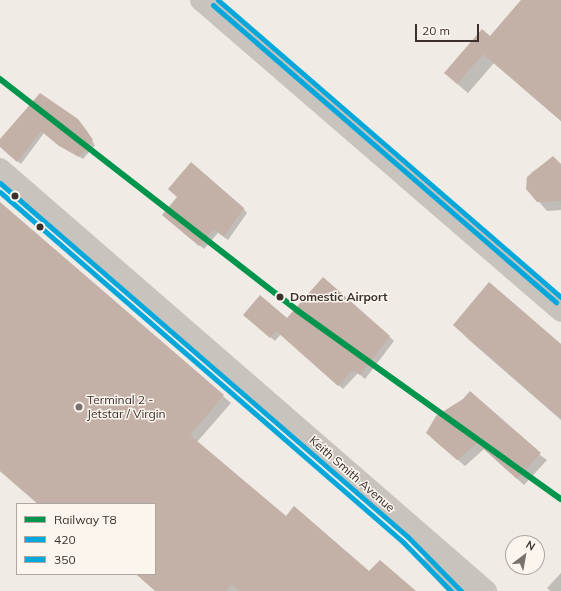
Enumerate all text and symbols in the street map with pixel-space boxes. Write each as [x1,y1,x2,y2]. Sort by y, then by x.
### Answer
scale bar [417,16,481,42]
text: 20 m [422,23,450,38]
unlabelled marker [10,191,20,201]
unlabelled marker [35,222,45,232]
marker: Domestic Airport [273,290,287,304]
place label: Domestic Airport [290,290,388,304]
place label: Terminal 2 - Jetstar / Virgin [87,393,166,421]
marker: Terminal 2 - Jetstar / Virgin [74,402,84,412]
street label: Keith Smith Avenue [306,433,398,515]
legend [16,503,156,575]
text: Railway T8 [54,512,117,527]
text: 420 [54,532,76,547]
north arrow [505,535,545,575]
text: N [523,537,538,554]
text: 350 [54,552,76,567]

